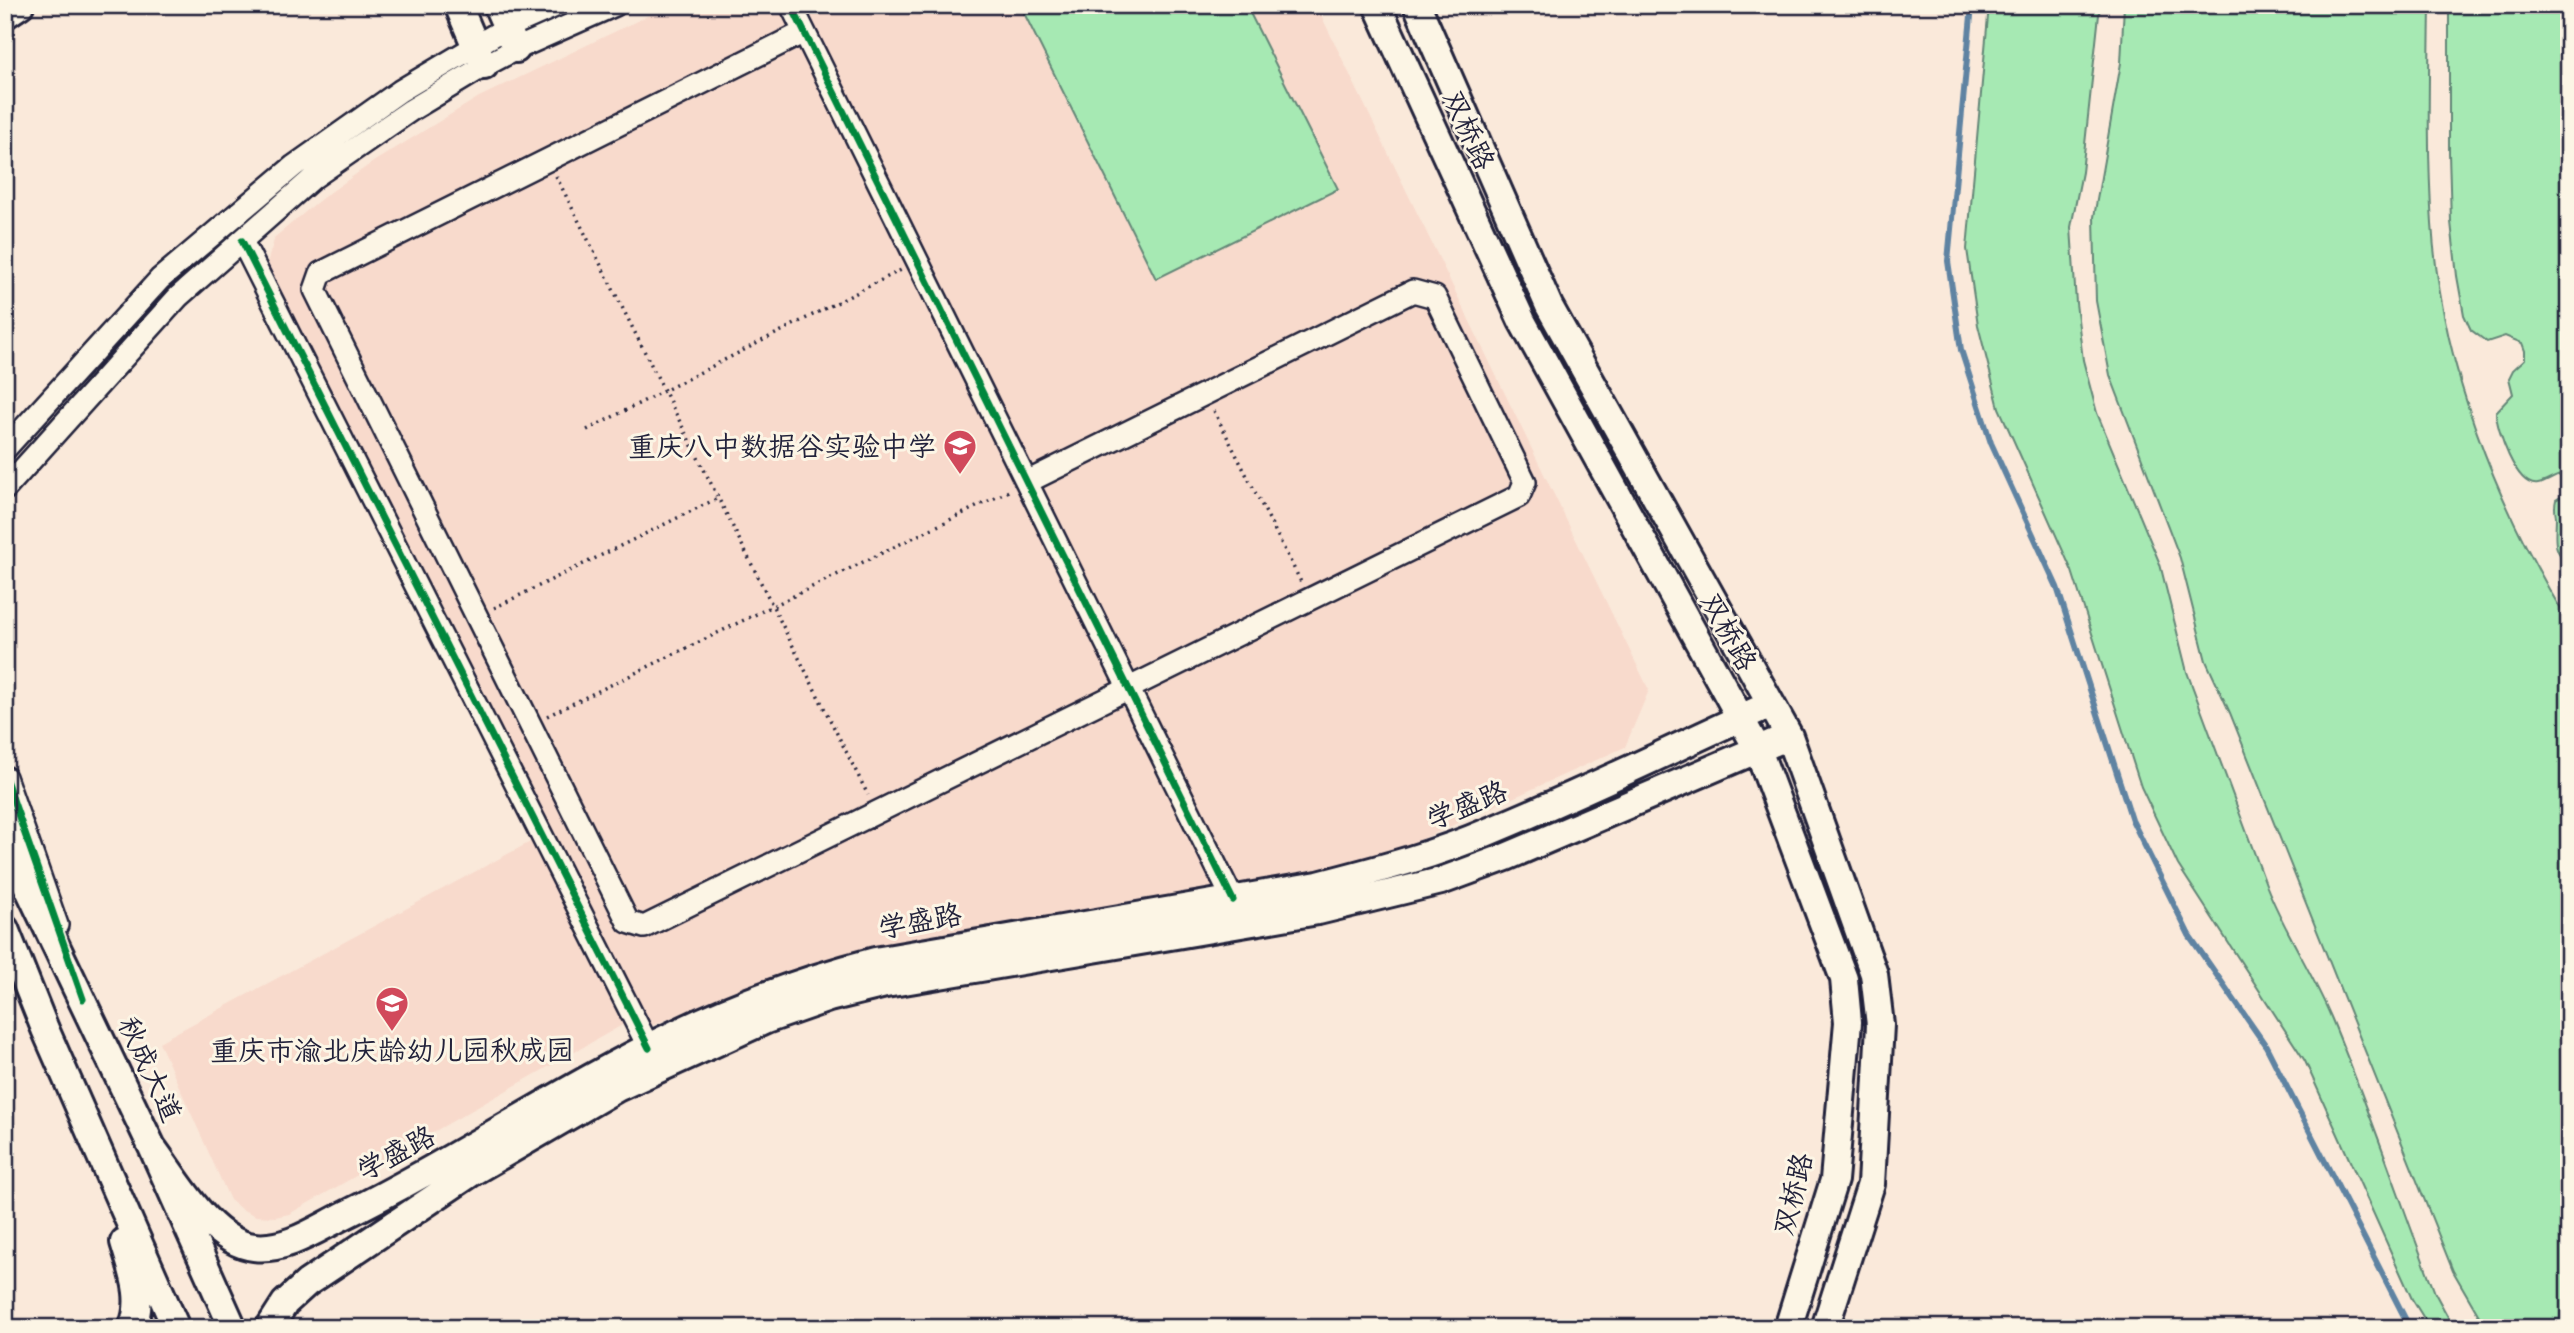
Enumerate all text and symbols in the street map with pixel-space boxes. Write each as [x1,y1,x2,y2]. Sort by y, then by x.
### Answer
street label: 双桥路 [1435,85,1503,175]
school or university icon: 重庆八中数据谷实验中学 [941,427,979,476]
place label: 重庆八中数据谷实验中学 [628,429,936,464]
street label: 双桥路 [1693,587,1765,677]
street label: 学盛路 [1421,773,1513,837]
street label: 学盛路 [876,896,964,946]
school or university icon: 重庆市渝北庆龄幼儿园秋成园 [373,984,411,1033]
street label: 秋成大道 [110,1011,190,1127]
place label: 重庆市渝北庆龄幼儿园秋成园 [210,1033,574,1068]
street label: 学盛路 [351,1118,441,1188]
street label: 双桥路 [1766,1149,1820,1239]

